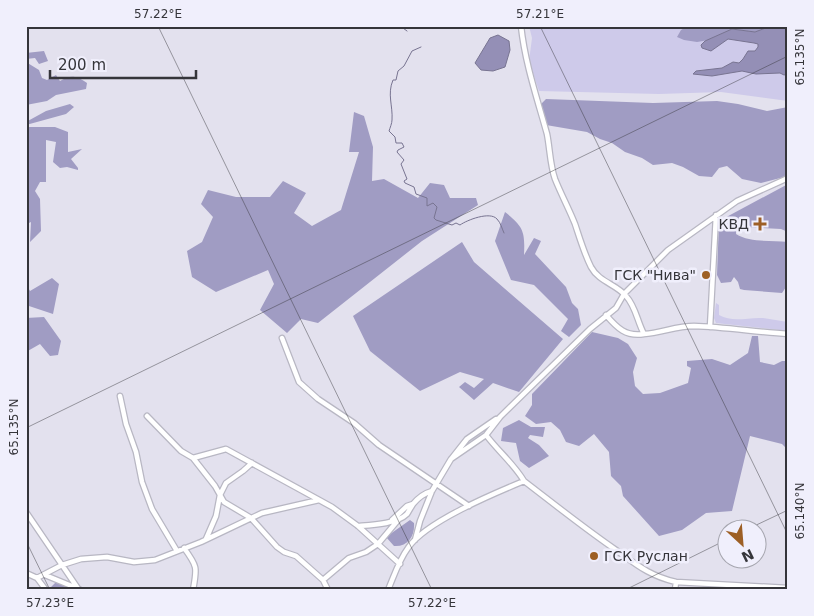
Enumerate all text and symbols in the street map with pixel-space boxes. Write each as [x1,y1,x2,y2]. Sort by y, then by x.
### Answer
text: 57.22°E [134,7,182,21]
text: 57.21°E [516,7,564,21]
text: 65.135°N [793,29,807,85]
scale bar [50,48,196,80]
text: 200 m [58,56,106,74]
place label: КВД [719,216,749,232]
marker: КВД [753,217,767,231]
place label: ГСК "Нива" [614,267,696,283]
marker: ГСК "Нива" [700,269,712,281]
text: 65.135°N [7,399,21,455]
text: 65.140°N [793,483,807,539]
north arrow [716,518,766,568]
text: N [739,546,756,565]
place label: ГСК Руслан [604,548,688,564]
marker: ГСК Руслан [588,550,600,562]
text: 57.23°E [26,596,74,610]
text: 57.22°E [408,596,456,610]

